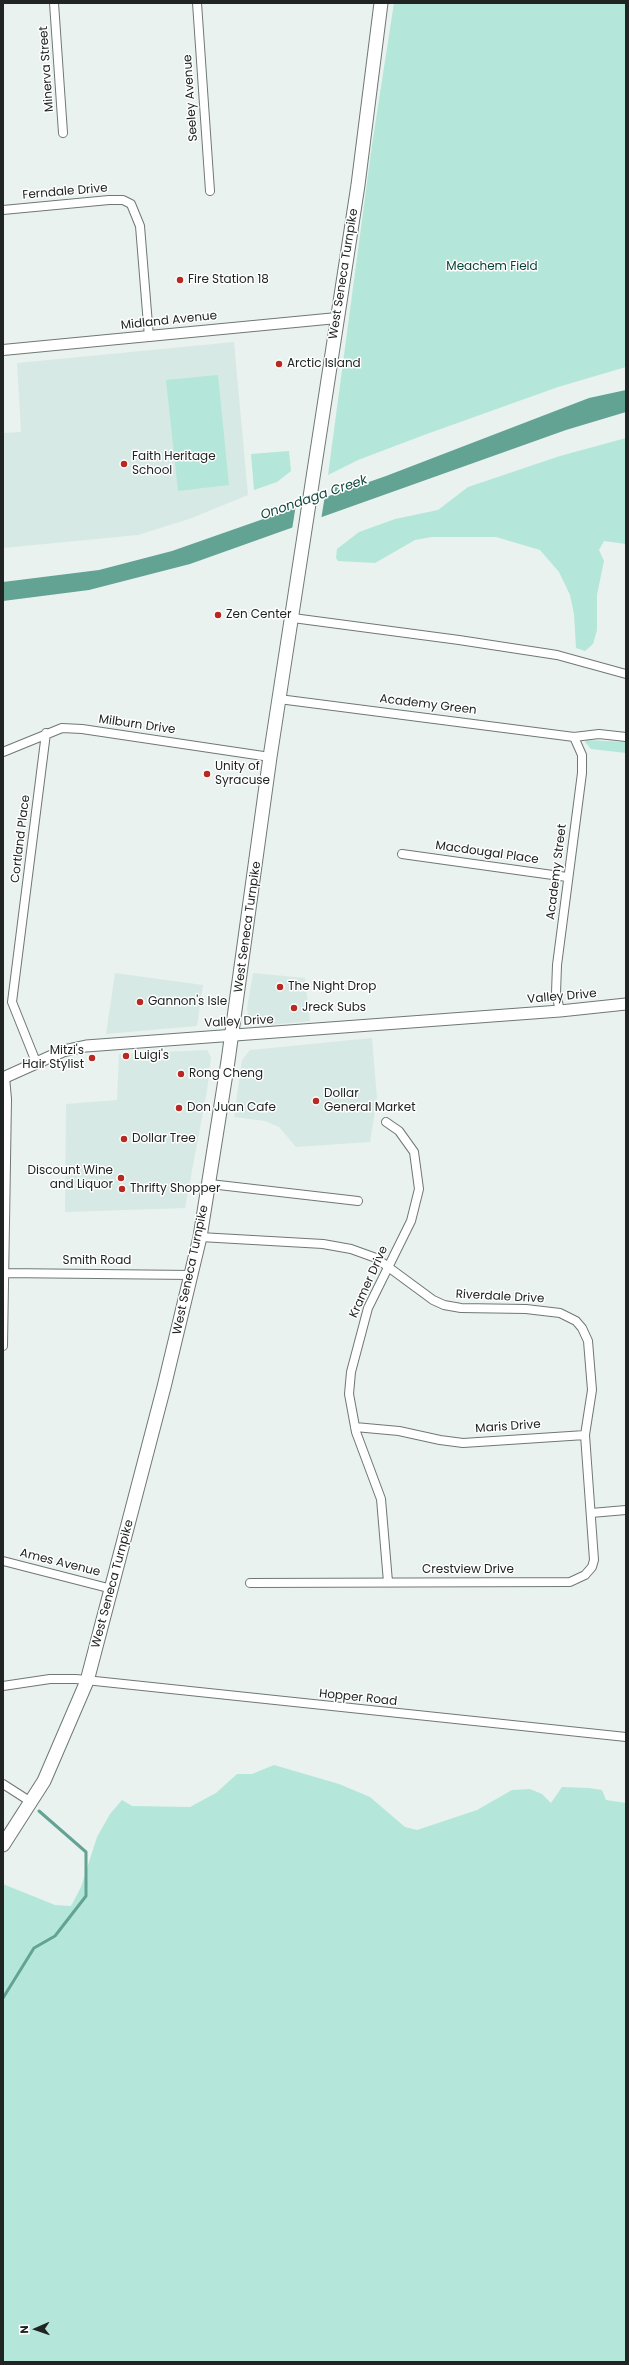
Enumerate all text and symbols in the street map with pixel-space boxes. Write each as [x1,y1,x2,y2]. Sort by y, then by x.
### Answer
street label: Minerva Street [37,26,57,112]
street label: Seeley Avenue [181,54,201,142]
street label: Ferndale Drive [22,181,108,203]
street label: West Seneca Turnpike [327,208,361,340]
park label: Meachem Field [446,260,538,274]
place label: Fire Station 18 [188,273,269,287]
marker: Fire Station 18 [175,275,185,285]
street label: Midland Avenue [120,309,218,333]
place label: Arctic Island [287,357,361,371]
marker: Arctic Island [274,359,284,369]
place label: Faith Heritage School [132,450,216,478]
marker: Faith Heritage School [119,459,129,469]
water label: Onondaga Creek [259,472,369,524]
place label: Zen Center [226,608,291,622]
marker: Zen Center [213,610,223,620]
street label: Academy Green [379,692,477,718]
street label: Milburn Drive [98,712,176,738]
place label: Unity of Syracuse [215,760,270,788]
marker: Unity of Syracuse [202,769,212,779]
street label: Cortland Place [8,794,34,884]
street label: Academy Street [544,823,570,921]
street label: Macdougal Place [434,839,540,867]
street label: West Seneca Turnpike [232,861,264,993]
place label: The Night Drop [288,980,376,994]
marker: The Night Drop [275,982,285,992]
street label: Valley Drive [527,987,597,1007]
place label: Gannon's Isle [148,995,227,1009]
marker: Gannon's Isle [135,997,145,1007]
place label: Jreck Subs [302,1001,366,1015]
marker: Jreck Subs [289,1003,299,1013]
street label: Valley Drive [204,1013,274,1031]
place label: Mitzi's Hair Stylist [22,1044,84,1072]
place label: Luigi's [134,1049,169,1063]
marker: Luigi's [121,1051,131,1061]
marker: Mitzi's Hair Stylist [87,1053,97,1063]
place label: Rong Cheng [189,1067,263,1081]
marker: Rong Cheng [176,1069,186,1079]
place label: Dollar General Market [324,1087,416,1115]
marker: Dollar General Market [311,1096,321,1106]
place label: Don Juan Cafe [187,1101,276,1115]
marker: Don Juan Cafe [174,1103,184,1113]
place label: Dollar Tree [132,1132,196,1146]
marker: Dollar Tree [119,1134,129,1144]
place label: Discount Wine and Liquor [28,1164,113,1192]
marker: Discount Wine and Liquor [116,1173,126,1183]
place label: Thrifty Shopper [130,1182,220,1196]
marker: Thrifty Shopper [117,1184,127,1194]
street label: West Seneca Turnpike [170,1204,212,1336]
street label: Kramer Drive [347,1244,391,1320]
street label: Smith Road [63,1254,131,1268]
street label: Riverdale Drive [455,1287,545,1307]
street label: Maris Drive [475,1418,541,1436]
street label: West Seneca Turnpike [89,1518,137,1650]
street label: Ames Avenue [18,1546,102,1580]
street label: Crestview Drive [422,1563,514,1577]
street label: Hopper Road [318,1687,398,1709]
north arrow [16,2309,56,2349]
text: N [16,2325,32,2334]

